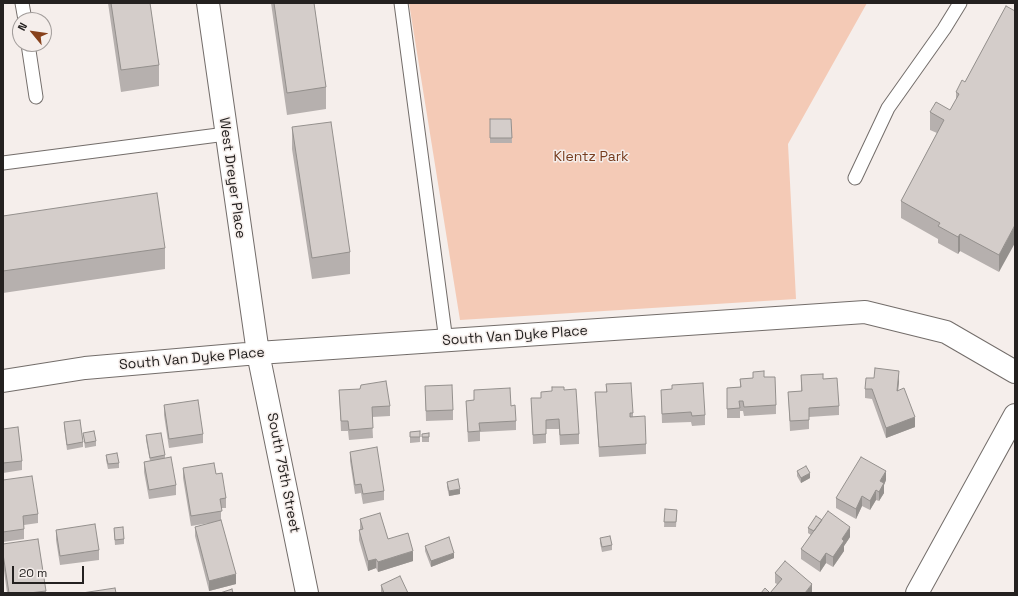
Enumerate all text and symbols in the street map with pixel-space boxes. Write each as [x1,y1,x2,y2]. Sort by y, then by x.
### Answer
north arrow [12,12,52,52]
text: N [14,20,30,33]
street label: West Dreyer Place [215,116,249,240]
park label: Klentz Park [553,149,629,165]
street label: South Van Dyke Place [442,323,588,349]
street label: South Van Dyke Place [119,344,265,374]
street label: South 75th Street [263,411,303,535]
scale bar [14,558,86,584]
text: 20 m [19,565,47,581]

